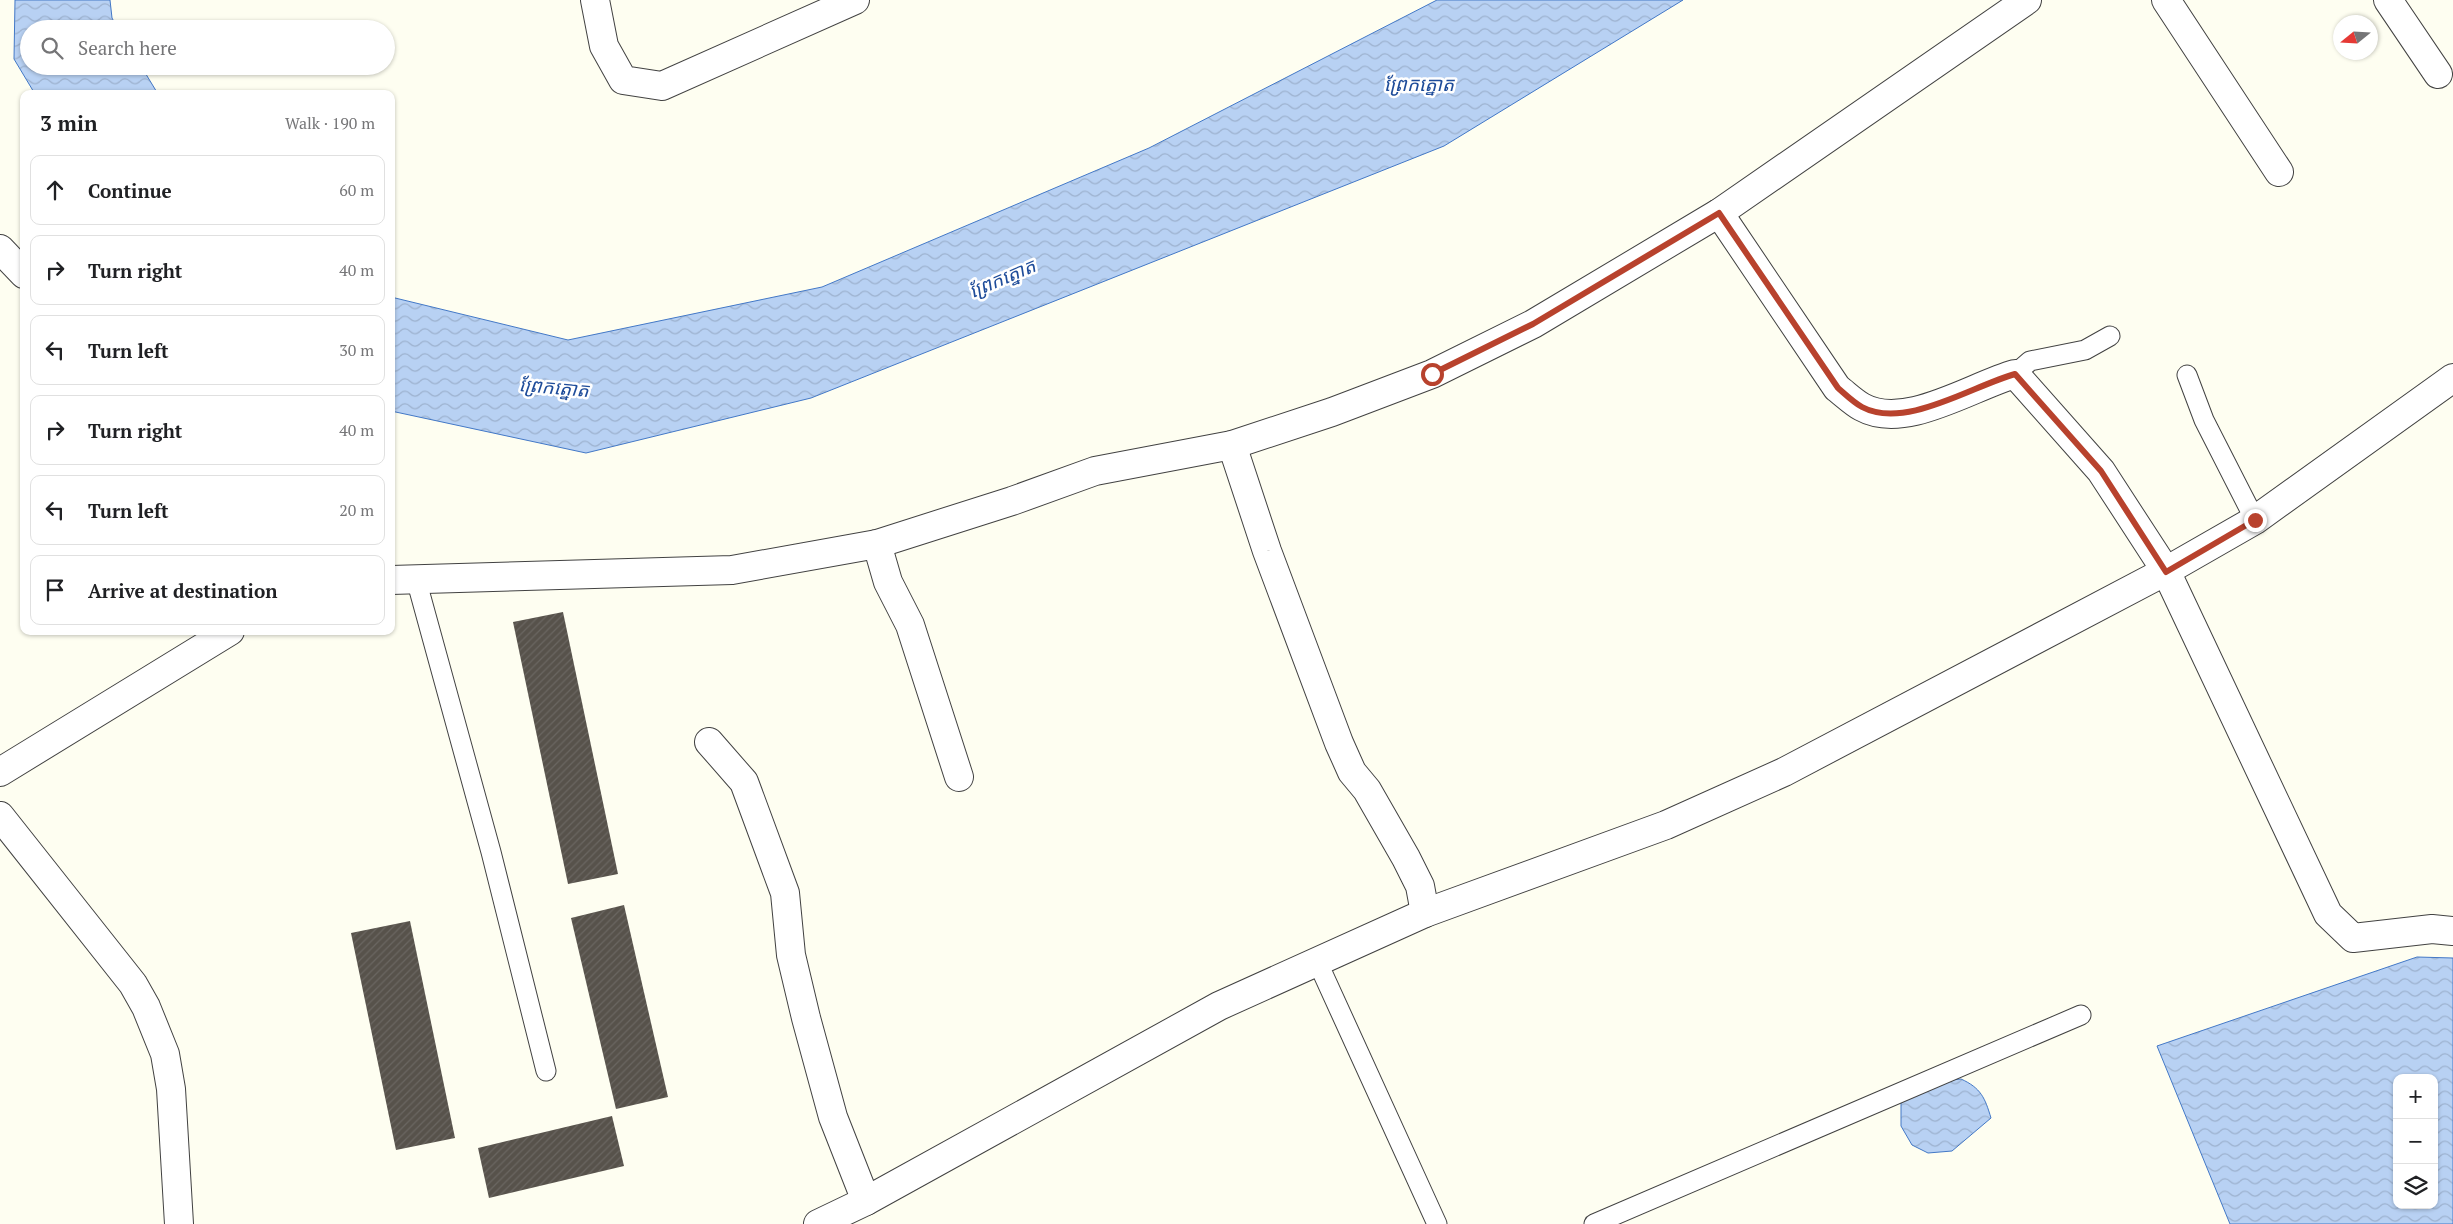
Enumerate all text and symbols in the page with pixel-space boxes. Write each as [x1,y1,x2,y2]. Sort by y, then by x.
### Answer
north arrow [2333,15,2378,60]
search box [20,20,395,75]
icon: search [38,34,66,62]
text: Search here [78,35,177,60]
water label: ព្រែកត្នោត [1384,71,1455,96]
text: 3 min [40,109,97,137]
text: Walk · 190 m [285,112,375,134]
icon: ahead [41,176,69,204]
text: Continue [88,178,172,203]
text: 60 m [339,179,374,201]
water label: ព្រែកត្នោត [965,252,1040,303]
icon: right [41,256,69,284]
text: Turn right [88,258,182,283]
text: 40 m [339,259,374,281]
icon: left [41,336,69,364]
text: Turn left [88,338,169,363]
text: 30 m [339,339,374,361]
route start [1421,363,1444,386]
water label: ព្រែកត្នោត [518,371,591,403]
icon: right [41,416,69,444]
text: Turn right [88,418,182,443]
text: 40 m [339,419,374,441]
icon: left [41,496,69,524]
text: Turn left [88,498,169,523]
text: 20 m [339,499,374,521]
route end [2244,509,2267,532]
icon: arrive [41,576,69,604]
text: Arrive at destination [88,578,277,603]
map controls [2393,1074,2438,1209]
button: + [2393,1074,2438,1119]
button: − [2393,1119,2438,1164]
button: layers [2393,1164,2438,1209]

